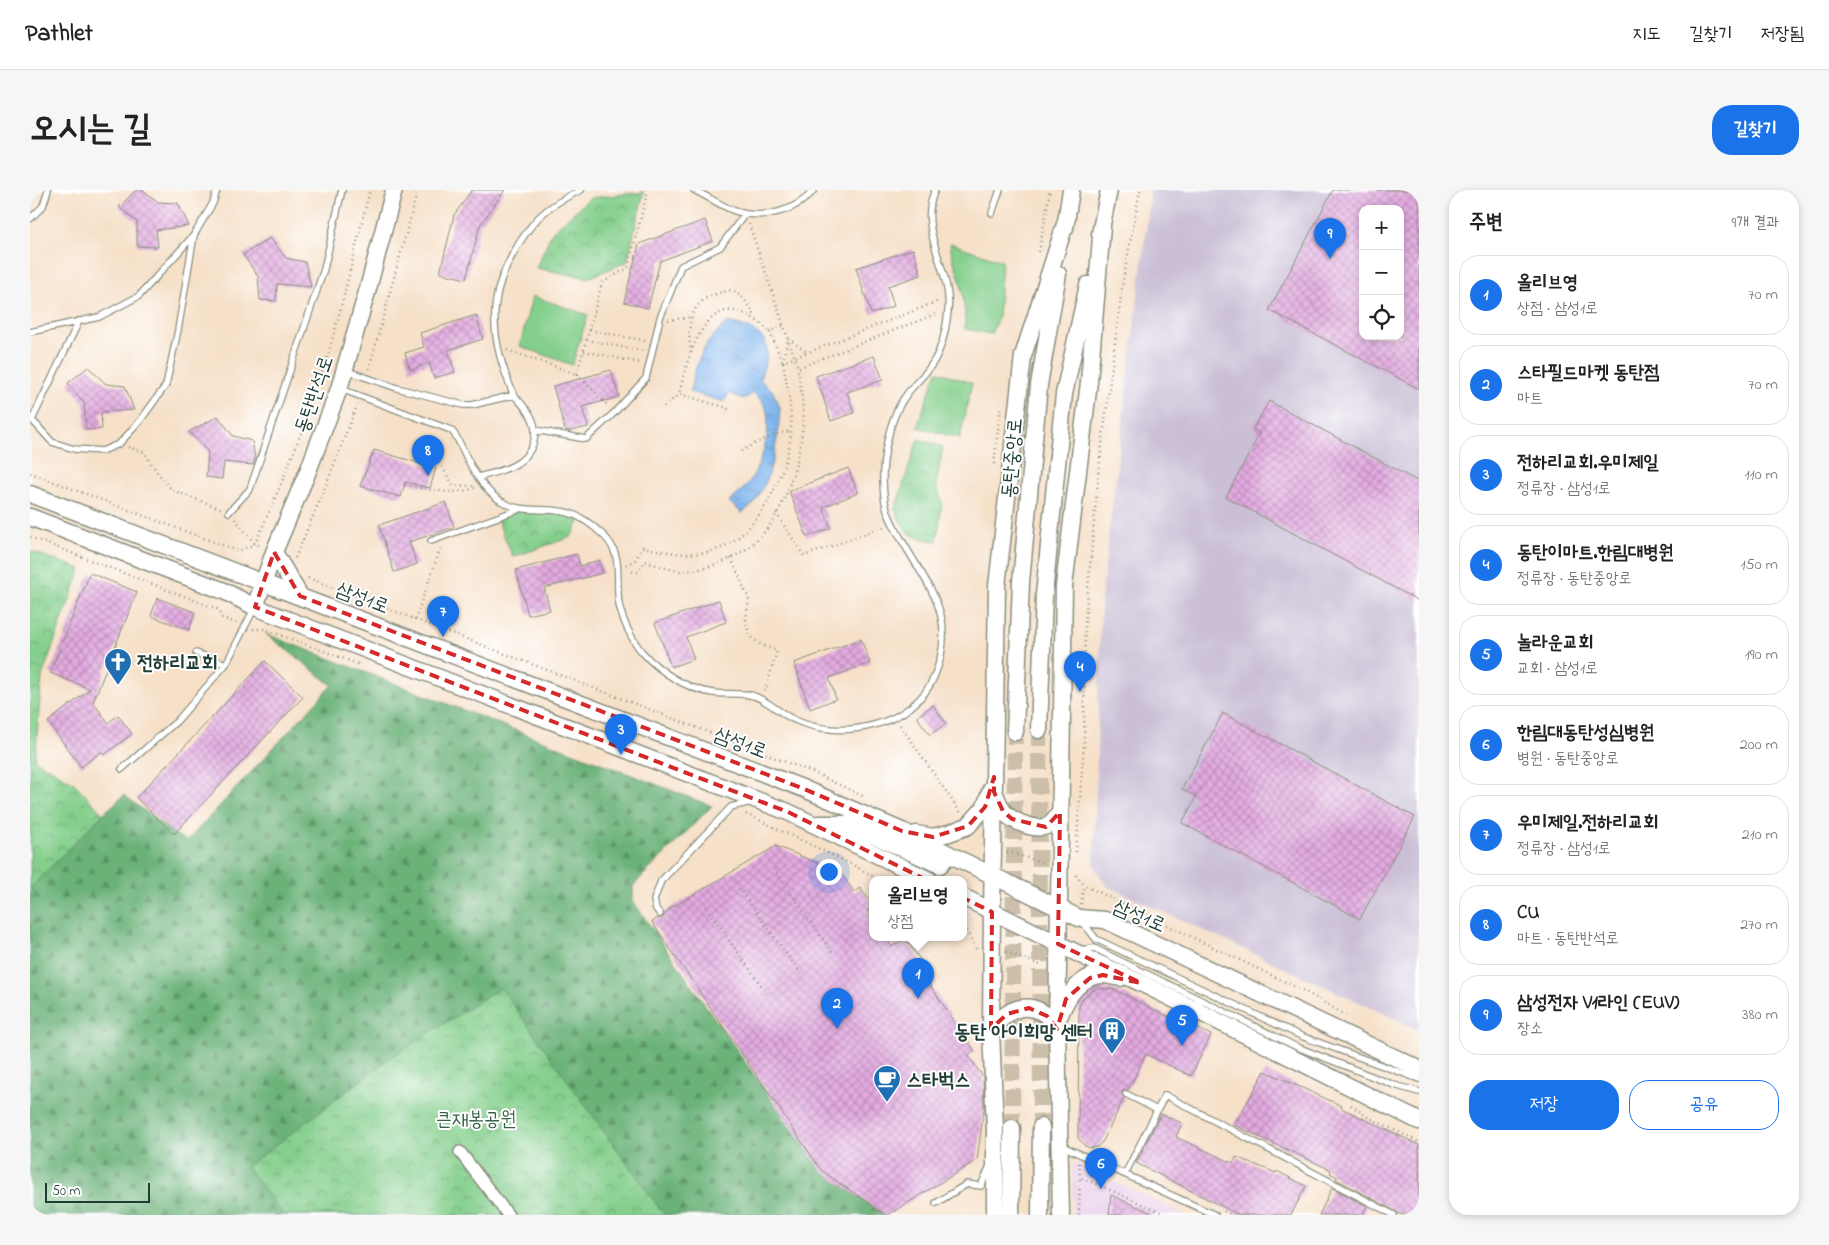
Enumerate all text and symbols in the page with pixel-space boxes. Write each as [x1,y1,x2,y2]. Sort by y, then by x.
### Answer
text: Pathlet [25,17,93,52]
text: 지도 [1632,22,1661,48]
text: 길찾기 [1689,22,1733,48]
text: 저장됨 [1761,22,1804,48]
text: 오시는 길 [30,105,151,156]
button: 길찾기 [1712,105,1799,155]
map controls [1359,205,1404,340]
button: + [1359,205,1404,250]
text: 주변 [1469,208,1503,238]
text: 9개 결과 [1732,211,1779,235]
pin: 9 [1314,218,1346,259]
button: − [1359,250,1404,295]
text: 올리브영 [1517,270,1578,297]
text: 1 [1483,283,1489,307]
text: 70 m [1748,283,1778,307]
button: locate [1359,295,1404,340]
text: 상점 · 삼성1로 [1517,297,1598,321]
street label: 동탄반석로 [289,352,342,438]
text: 스타필드마켓 동탄점 [1517,360,1659,387]
text: 2 [1482,373,1490,397]
text: 70 m [1748,373,1778,397]
text: 마트 [1517,387,1543,411]
street label: 동탄중앙로 [996,417,1031,500]
pin: 8 [412,435,444,476]
text: 전하리교회.우미제일 [1517,450,1658,477]
text: 3 [1483,463,1489,487]
text: 110 m [1744,463,1778,487]
text: 정류장 · 삼성1로 [1517,477,1611,501]
text: 동탄이마트.한림대병원 [1517,540,1674,567]
text: 4 [1483,553,1489,577]
text: 150 m [1740,553,1778,577]
text: 정류장 · 동탄중앙로 [1517,567,1631,591]
street label: 삼성1로 [331,576,393,623]
pin: 7 [427,596,459,637]
text: 놀라운교회 [1517,630,1593,657]
text: 5 [1481,643,1491,667]
text: 190 m [1745,643,1778,667]
church icon: 전하리교회 [103,647,133,686]
place label: 전하리교회 [137,650,217,679]
pin: 4 [1064,651,1096,692]
text: 교회 · 삼성1로 [1517,657,1598,681]
pin: 3 [605,714,637,755]
text: 한림대동탄성심병원 [1517,720,1655,747]
street label: 삼성1로 [709,721,771,768]
text: 6 [1482,733,1490,757]
text: 200 m [1740,733,1778,757]
text: 병원 · 동탄중앙로 [1517,747,1619,771]
text: 우미제일.전하리교회 [1517,810,1658,837]
text: 7 [1483,823,1489,847]
text: 210 m [1742,823,1778,847]
text: 정류장 · 삼성1로 [1517,837,1611,861]
your location [816,859,842,885]
popup [869,876,967,941]
text: 올리브영 [887,883,949,910]
street label: 삼성1로 [1108,893,1170,941]
text: CU [1517,900,1539,927]
text: 상점 [887,910,913,934]
text: 8 [1483,913,1489,937]
text: 270 m [1740,913,1778,937]
text: 마트 · 동탄반석로 [1517,927,1619,951]
pin: 1 [902,958,934,999]
pin: 2 [821,988,853,1029]
text: 삼성전자 V1라인 (EUV) [1517,990,1679,1017]
text: 9 [1484,1003,1488,1027]
text: 380 m [1742,1003,1778,1027]
pin: 5 [1166,1005,1198,1046]
building icon: 동탄 아이희망 센터 [1097,1016,1127,1055]
text: 장소 [1517,1017,1543,1041]
place label: 동탄 아이희망 센터 [954,1019,1093,1048]
cafe icon: 스타벅스 [872,1064,902,1103]
place label: 스타벅스 [906,1067,970,1096]
button: 저장 [1469,1080,1619,1130]
button: 공유 [1629,1080,1779,1130]
park label: 큰재봉공원 [436,1106,516,1135]
pin: 6 [1085,1148,1117,1189]
scale bar [45,1180,150,1203]
text: 50 m [52,1181,80,1202]

